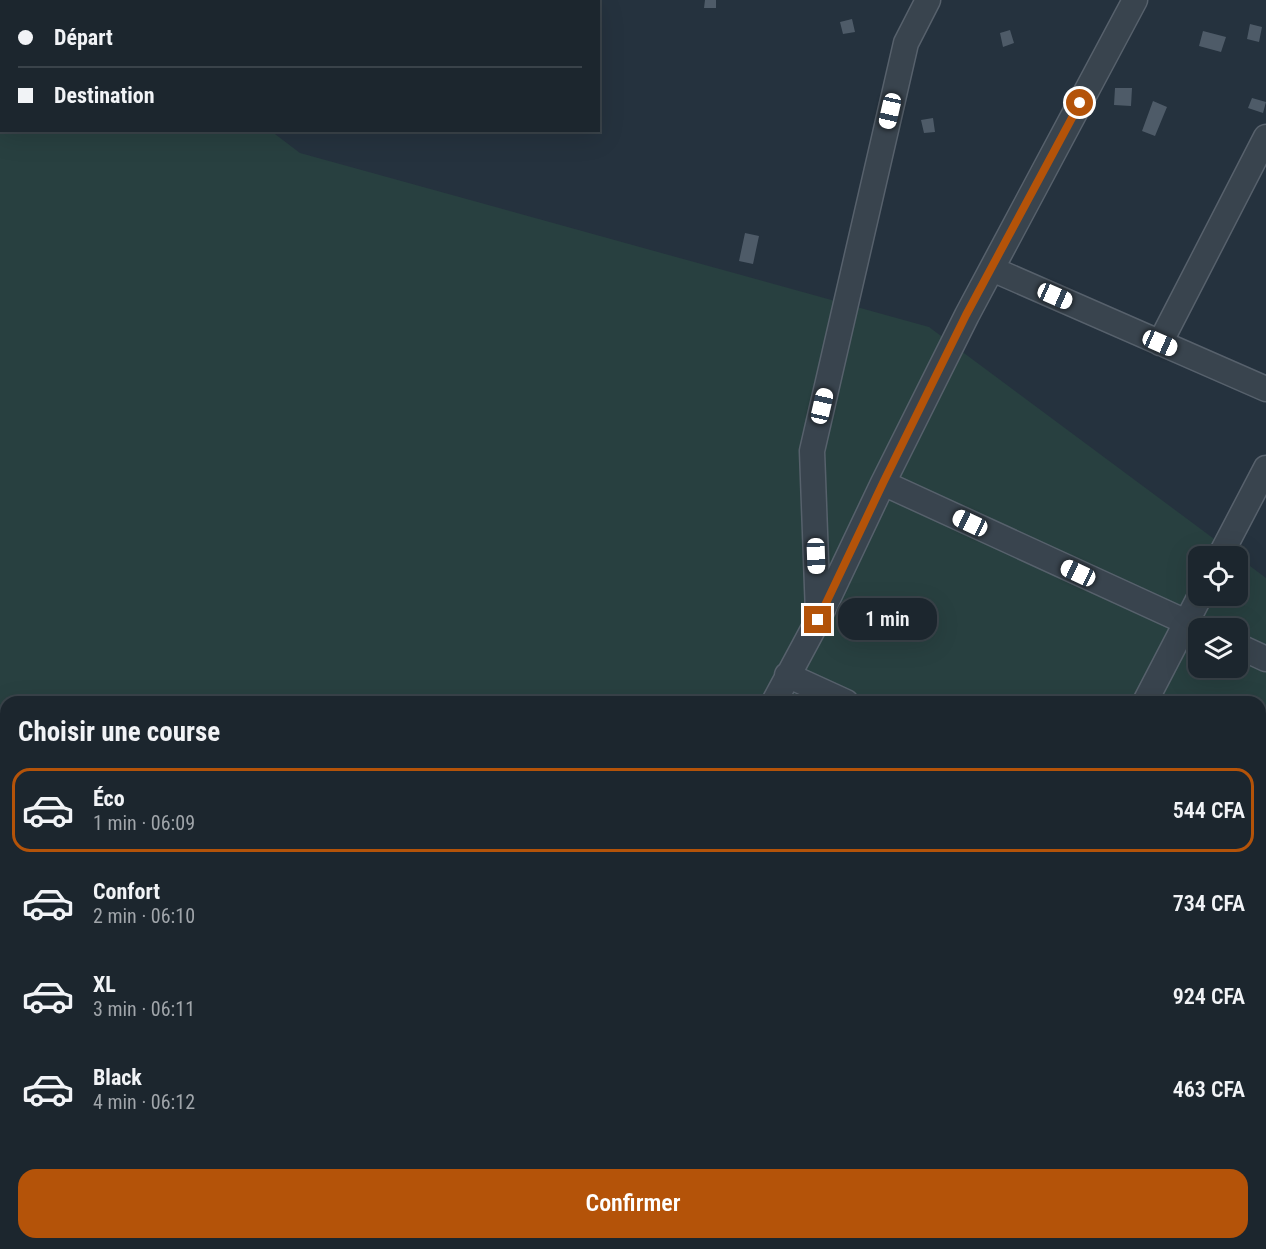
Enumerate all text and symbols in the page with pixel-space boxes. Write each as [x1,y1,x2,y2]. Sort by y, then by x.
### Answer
text: Départ [54,25,113,50]
text: Destination [54,83,155,108]
route start [1066,89,1093,116]
car [877,91,903,131]
car [1035,280,1075,312]
car [1140,327,1180,359]
car [809,386,835,426]
car [950,507,990,539]
car [806,538,826,574]
map controls [1188,546,1248,678]
button: locate [1188,546,1248,606]
car [1058,557,1098,589]
callout: 1 min [839,599,938,641]
route end [804,606,831,633]
text: 1 min [865,607,910,631]
button: layers [1188,618,1248,678]
text: Choisir une course [18,716,220,748]
icon: car [21,783,75,837]
text: Éco [93,786,125,811]
text: 544 CFA [1173,798,1245,823]
text: 1 min · 06:09 [93,811,195,835]
icon: car [21,876,75,930]
text: Confort [93,879,160,904]
text: 734 CFA [1173,891,1245,916]
text: 2 min · 06:10 [93,904,195,928]
icon: car [21,969,75,1023]
text: XL [93,972,116,997]
text: 924 CFA [1173,984,1245,1009]
text: 3 min · 06:11 [93,997,195,1021]
icon: car [21,1062,75,1116]
text: Black [93,1065,142,1090]
text: 463 CFA [1173,1077,1245,1102]
text: 4 min · 06:12 [93,1090,195,1114]
button: Confirmer [18,1169,1248,1238]

